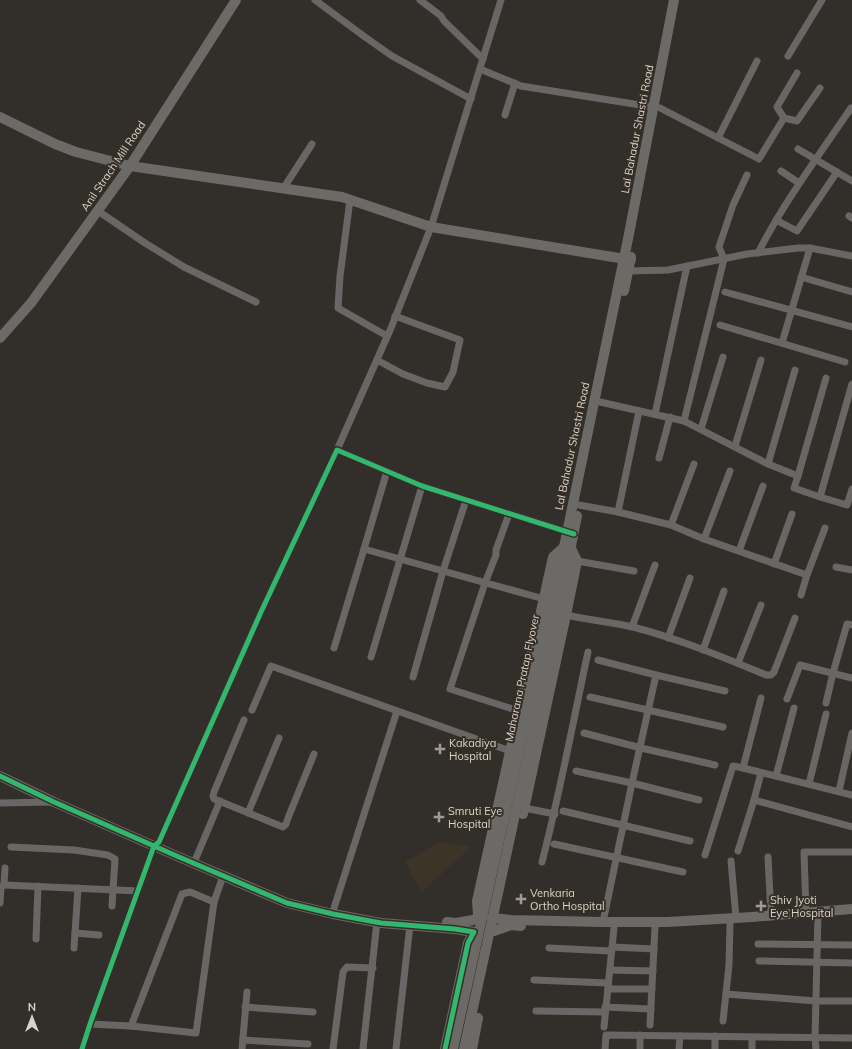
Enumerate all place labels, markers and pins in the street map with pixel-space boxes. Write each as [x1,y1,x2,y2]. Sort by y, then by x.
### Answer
place label: Kakadiya Hospital [449,736,496,763]
marker: Kakadiya Hospital [434,743,446,755]
place label: Smruti Eye Hospital [448,804,502,831]
marker: Smruti Eye Hospital [433,811,445,823]
place label: Venkaria Ortho Hospital [530,886,605,913]
marker: Venkaria Ortho Hospital [515,893,527,905]
place label: Shiv Jyoti Eye Hospital [770,893,833,920]
marker: Shiv Jyoti Eye Hospital [755,900,767,912]

